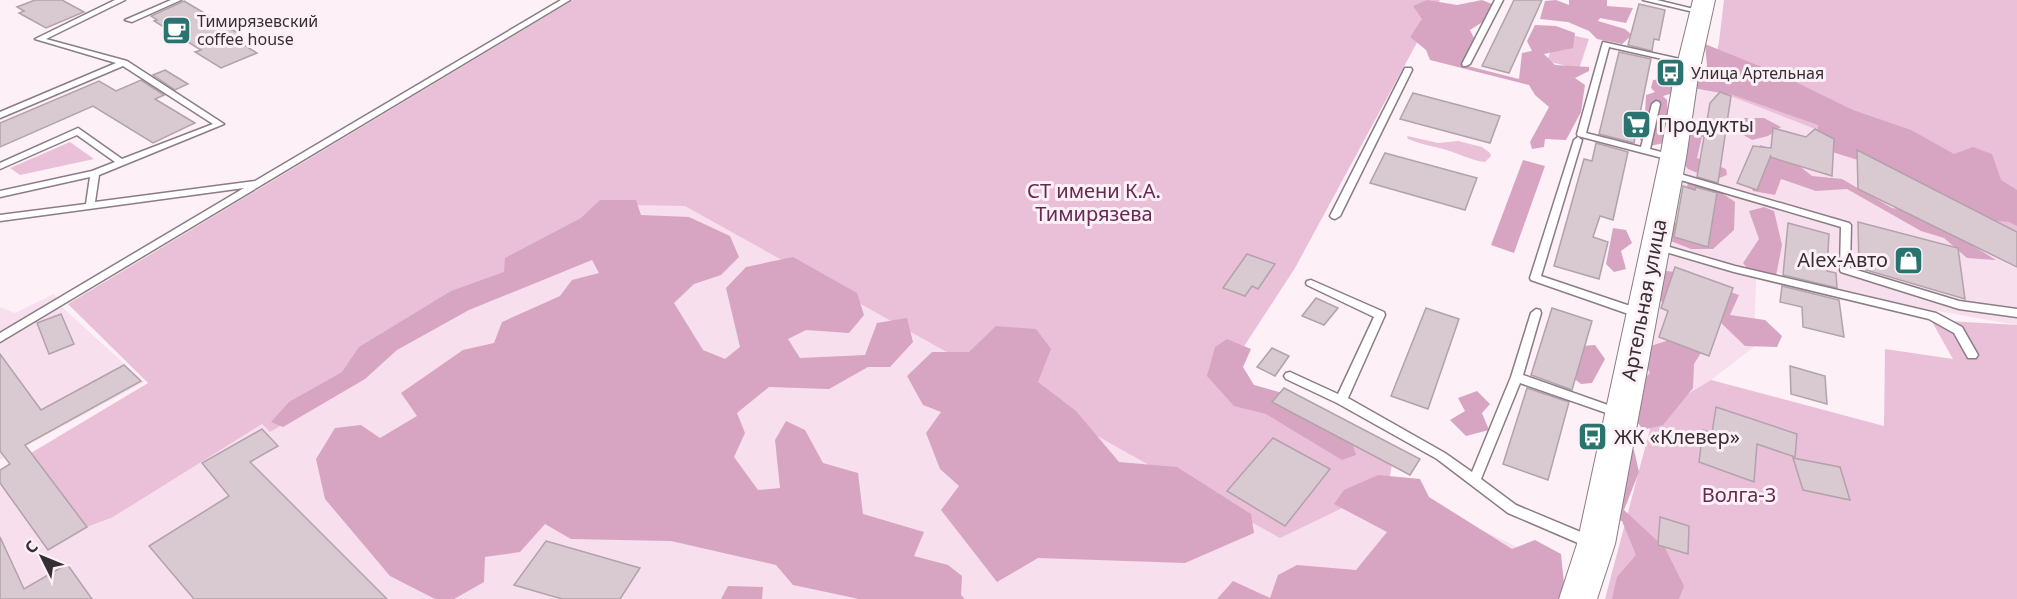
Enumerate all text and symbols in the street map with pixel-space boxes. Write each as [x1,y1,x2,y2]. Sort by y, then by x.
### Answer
place label: Тимирязевский coffee house [197,10,318,50]
cafe icon: Тимирязевский coffee house [160,14,192,46]
bus stop icon: Улица Артельная [1654,57,1686,89]
place label: Улица Артельная [1691,62,1824,84]
supermarket icon: Продукты [1621,109,1653,141]
place label: Продукты [1658,111,1754,138]
park label: СТ имени К.А. Тимирязева [1027,177,1161,227]
street label: Артельная улица [1615,217,1672,383]
shop icon: Alex-Авто [1893,244,1925,276]
place label: Alex-Авто [1797,246,1888,273]
bus stop icon: ЖК «Клевер» [1577,421,1609,453]
place label: ЖК «Клевер» [1614,423,1740,450]
park label: Волга-3 [1702,481,1776,508]
north arrow [12,527,72,587]
text: С [19,535,43,558]

